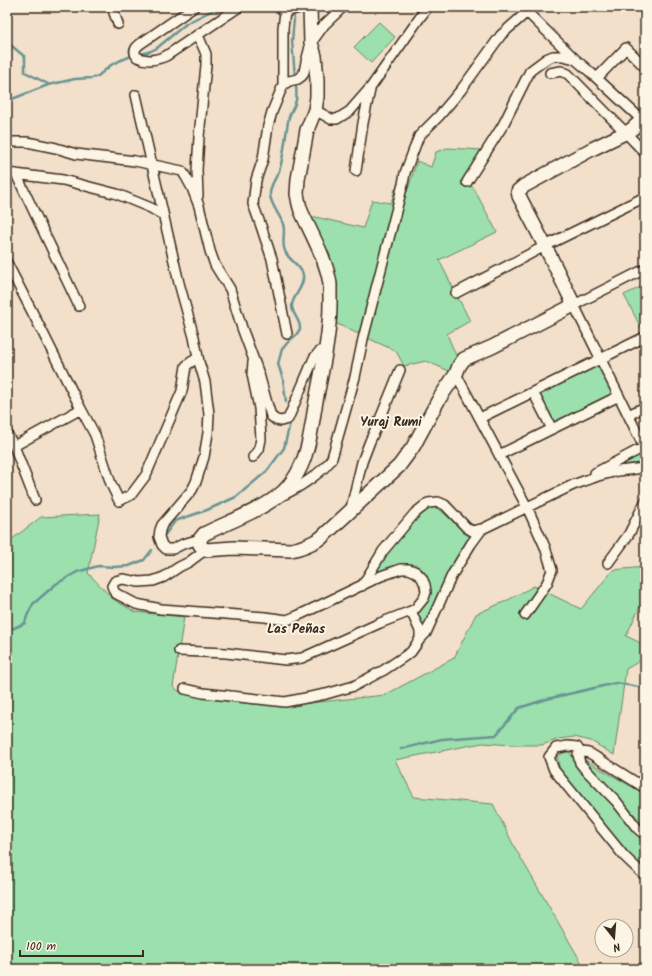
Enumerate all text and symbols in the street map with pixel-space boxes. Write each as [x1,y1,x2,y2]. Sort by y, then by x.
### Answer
district label: Yuraj Rumi [360,412,422,433]
district label: Las Peñas [267,619,325,640]
north arrow [594,918,634,958]
scale bar [20,932,143,958]
text: 100 m [26,937,57,956]
text: N [611,937,623,956]

